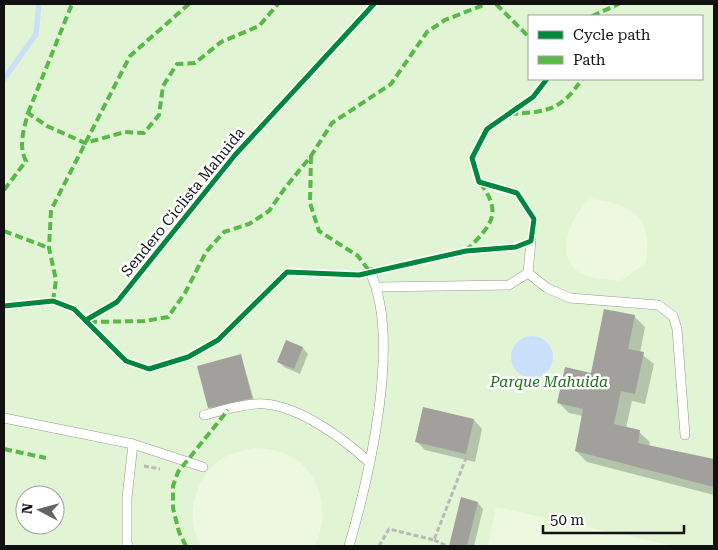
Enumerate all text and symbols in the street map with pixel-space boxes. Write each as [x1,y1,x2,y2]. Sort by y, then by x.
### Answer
legend [528,15,703,80]
text: Cycle path [573,26,651,44]
text: Path [573,51,606,69]
street label: Sendero Ciclista Mahuida [117,124,249,280]
park label: Parque Mahuida [489,373,608,391]
north arrow [15,485,65,535]
text: N [19,502,36,515]
scale bar [543,502,684,534]
text: 50 m [550,511,585,529]

